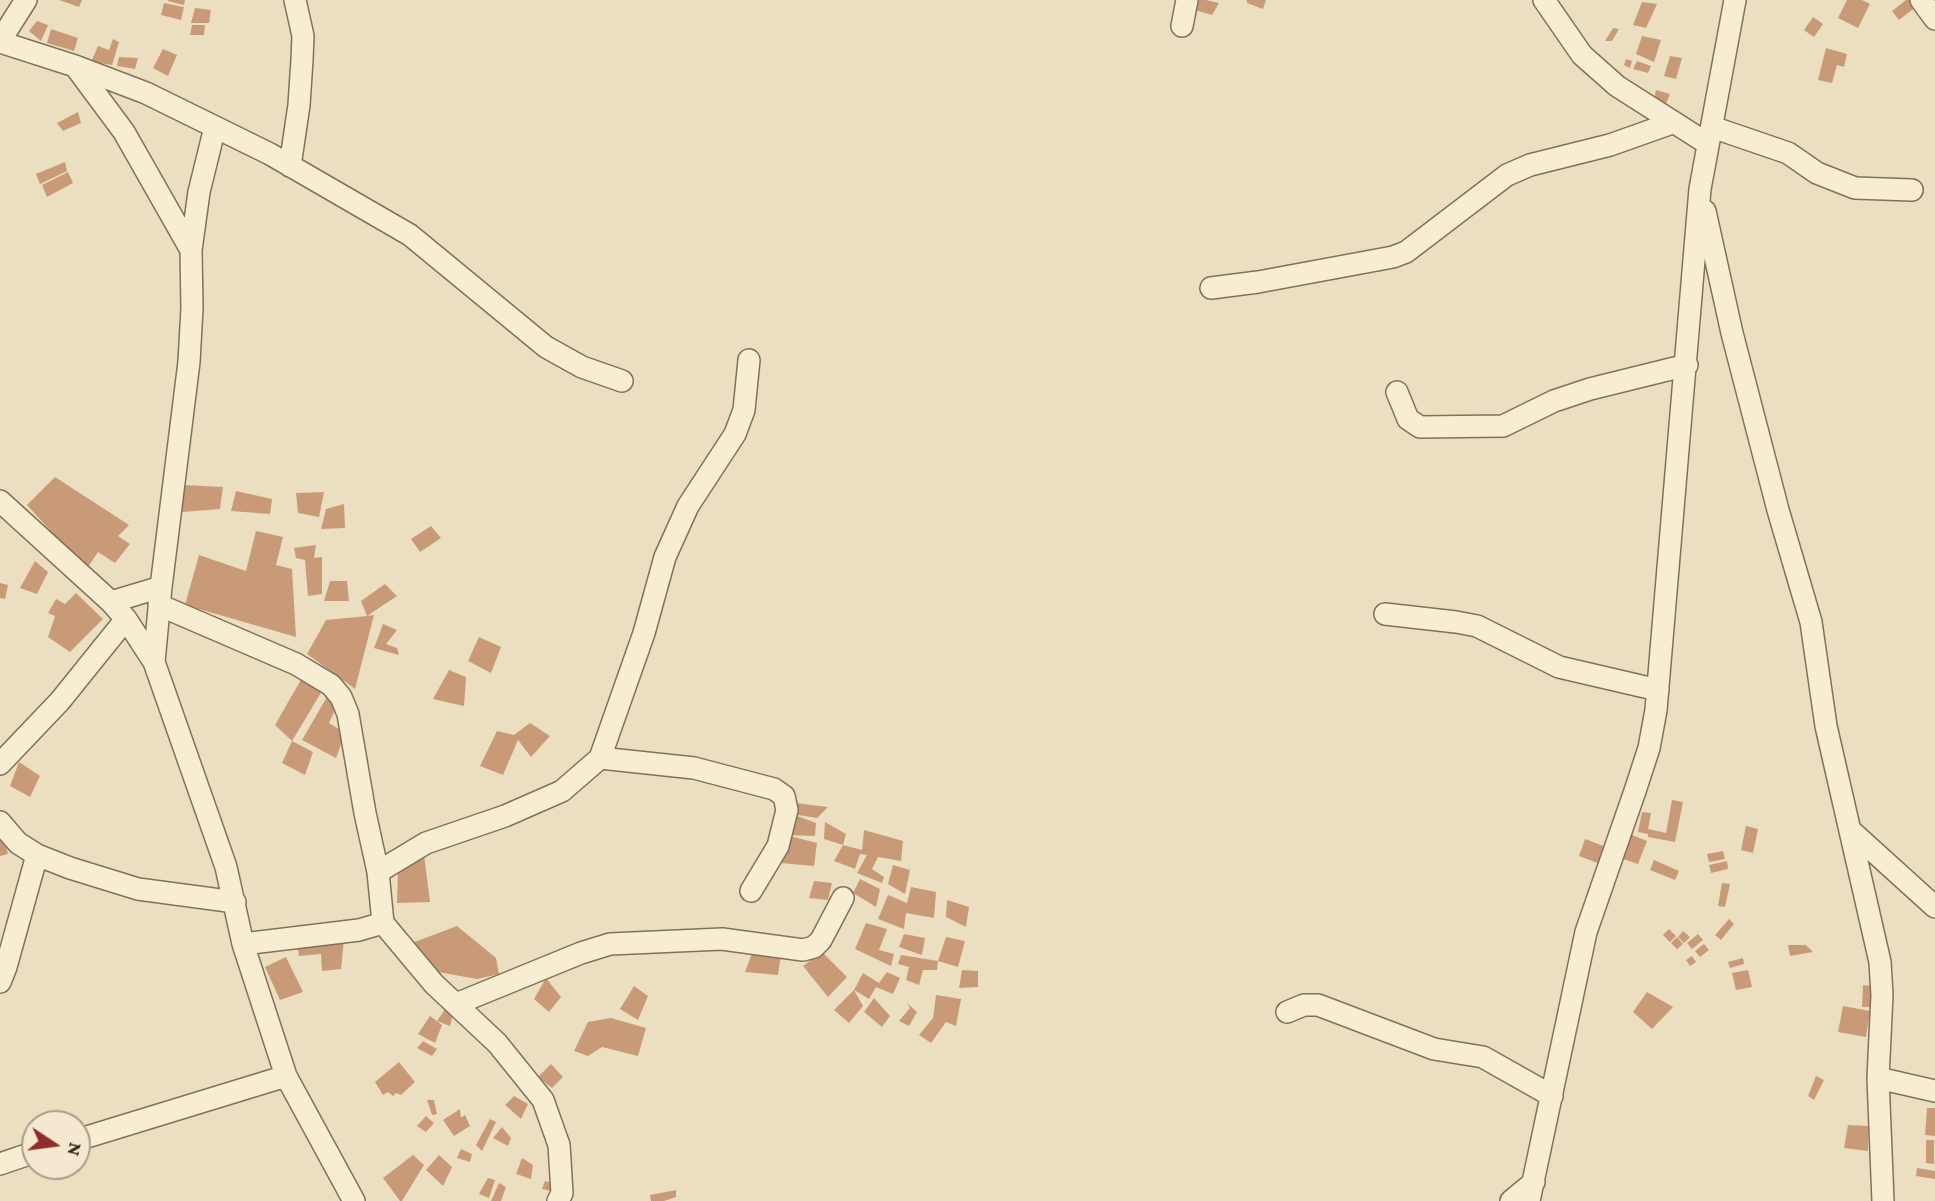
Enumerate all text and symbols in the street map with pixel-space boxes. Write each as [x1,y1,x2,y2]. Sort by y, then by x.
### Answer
north arrow [21,1110,91,1180]
text: N [63,1141,87,1158]

